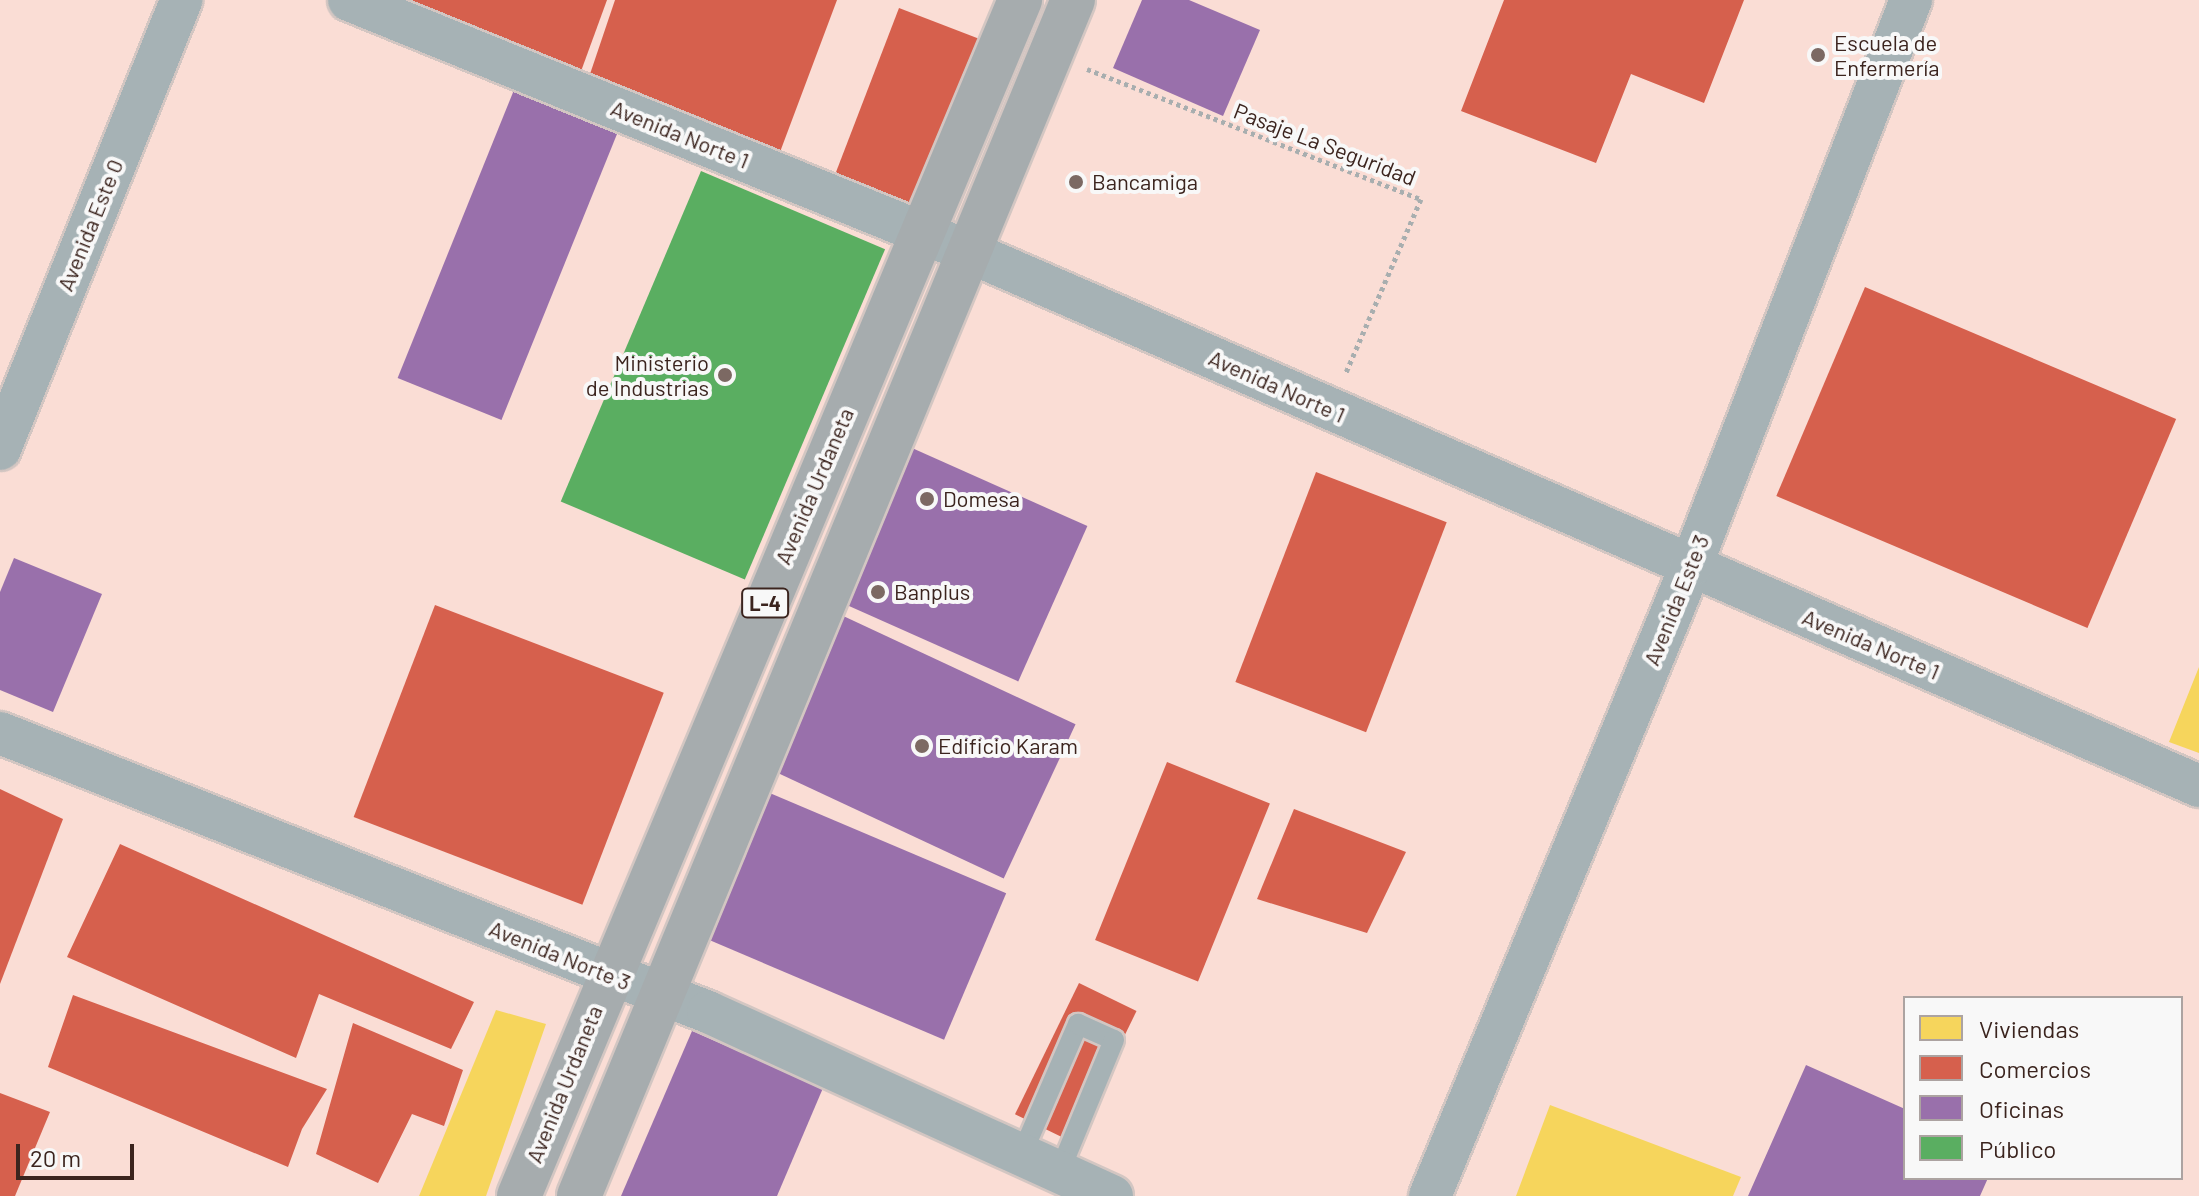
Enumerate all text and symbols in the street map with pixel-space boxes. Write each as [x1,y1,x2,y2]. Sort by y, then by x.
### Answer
place label: Escuela de Enfermería [1834,29,1939,80]
marker: Escuela de Enfermería [1809,46,1827,64]
street label: Avenida Norte 1 [607,94,753,174]
street label: Pasaje La Seguridad [1230,97,1420,191]
street label: Avenida Este 0 [52,155,128,295]
place label: Bancamiga [1092,169,1198,195]
marker: Bancamiga [1067,173,1085,191]
street label: Avenida Norte 1 [1205,344,1349,428]
place label: Ministerio de Industrias [586,349,709,400]
marker: Ministerio de Industrias [716,366,734,384]
street label: Avenida Urdaneta [769,404,859,568]
place label: Domesa [943,486,1020,512]
marker: Domesa [918,490,936,508]
street label: Avenida Este 3 [1638,531,1714,669]
place label: Banplus [894,579,970,605]
marker: Banplus [869,583,887,601]
road number: L-4 [741,587,789,619]
street label: Avenida Norte 1 [1798,603,1944,685]
place label: Edificio Karam [938,733,1078,759]
marker: Edificio Karam [913,737,931,755]
street label: Avenida Norte 3 [486,915,634,995]
legend [1903,996,2183,1180]
street label: Avenida Urdaneta [520,1001,608,1167]
text: Viviendas [1979,1014,2079,1043]
text: Comercios [1979,1054,2091,1083]
text: Oficinas [1979,1094,2064,1123]
scale bar [20,1128,138,1178]
text: Público [1979,1134,2056,1163]
text: 20 m [30,1143,81,1172]

